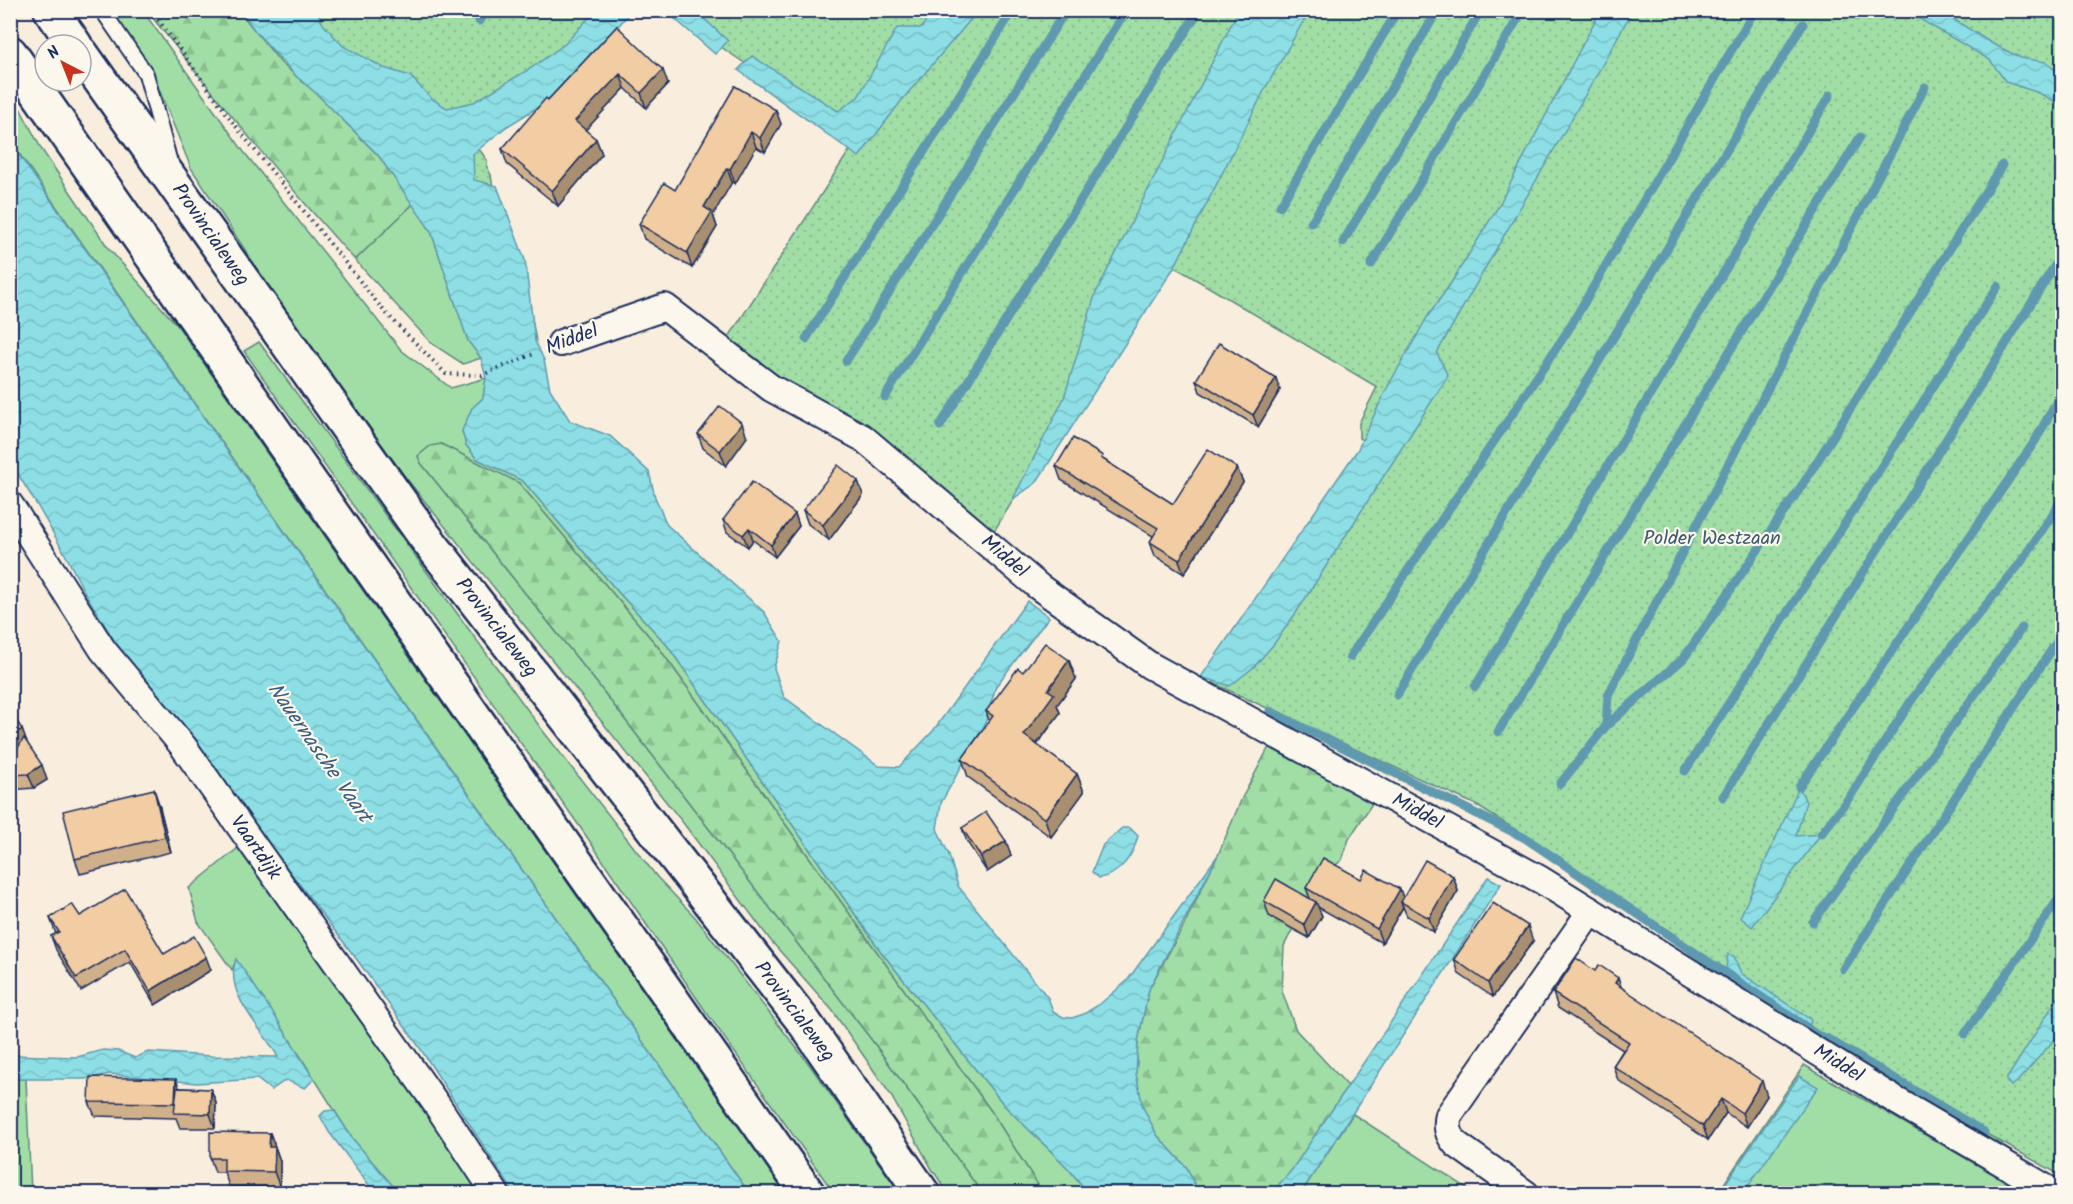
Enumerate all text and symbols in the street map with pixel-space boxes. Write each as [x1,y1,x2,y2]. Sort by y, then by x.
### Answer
north arrow [33,33,93,93]
text: N [42,40,66,66]
street label: Provincialeweg [163,177,257,293]
street label: Middel [541,316,603,364]
park label: Polder Westzaan [1643,523,1781,555]
street label: Middel [973,527,1035,587]
street label: Provincialeweg [447,571,545,685]
water label: Nauernasche Vaart [258,676,381,832]
street label: Middel [1385,785,1449,839]
street label: Vaartdijk [221,809,289,888]
street label: Provincialeweg [745,955,843,1069]
street label: Middel [1806,1036,1870,1092]

